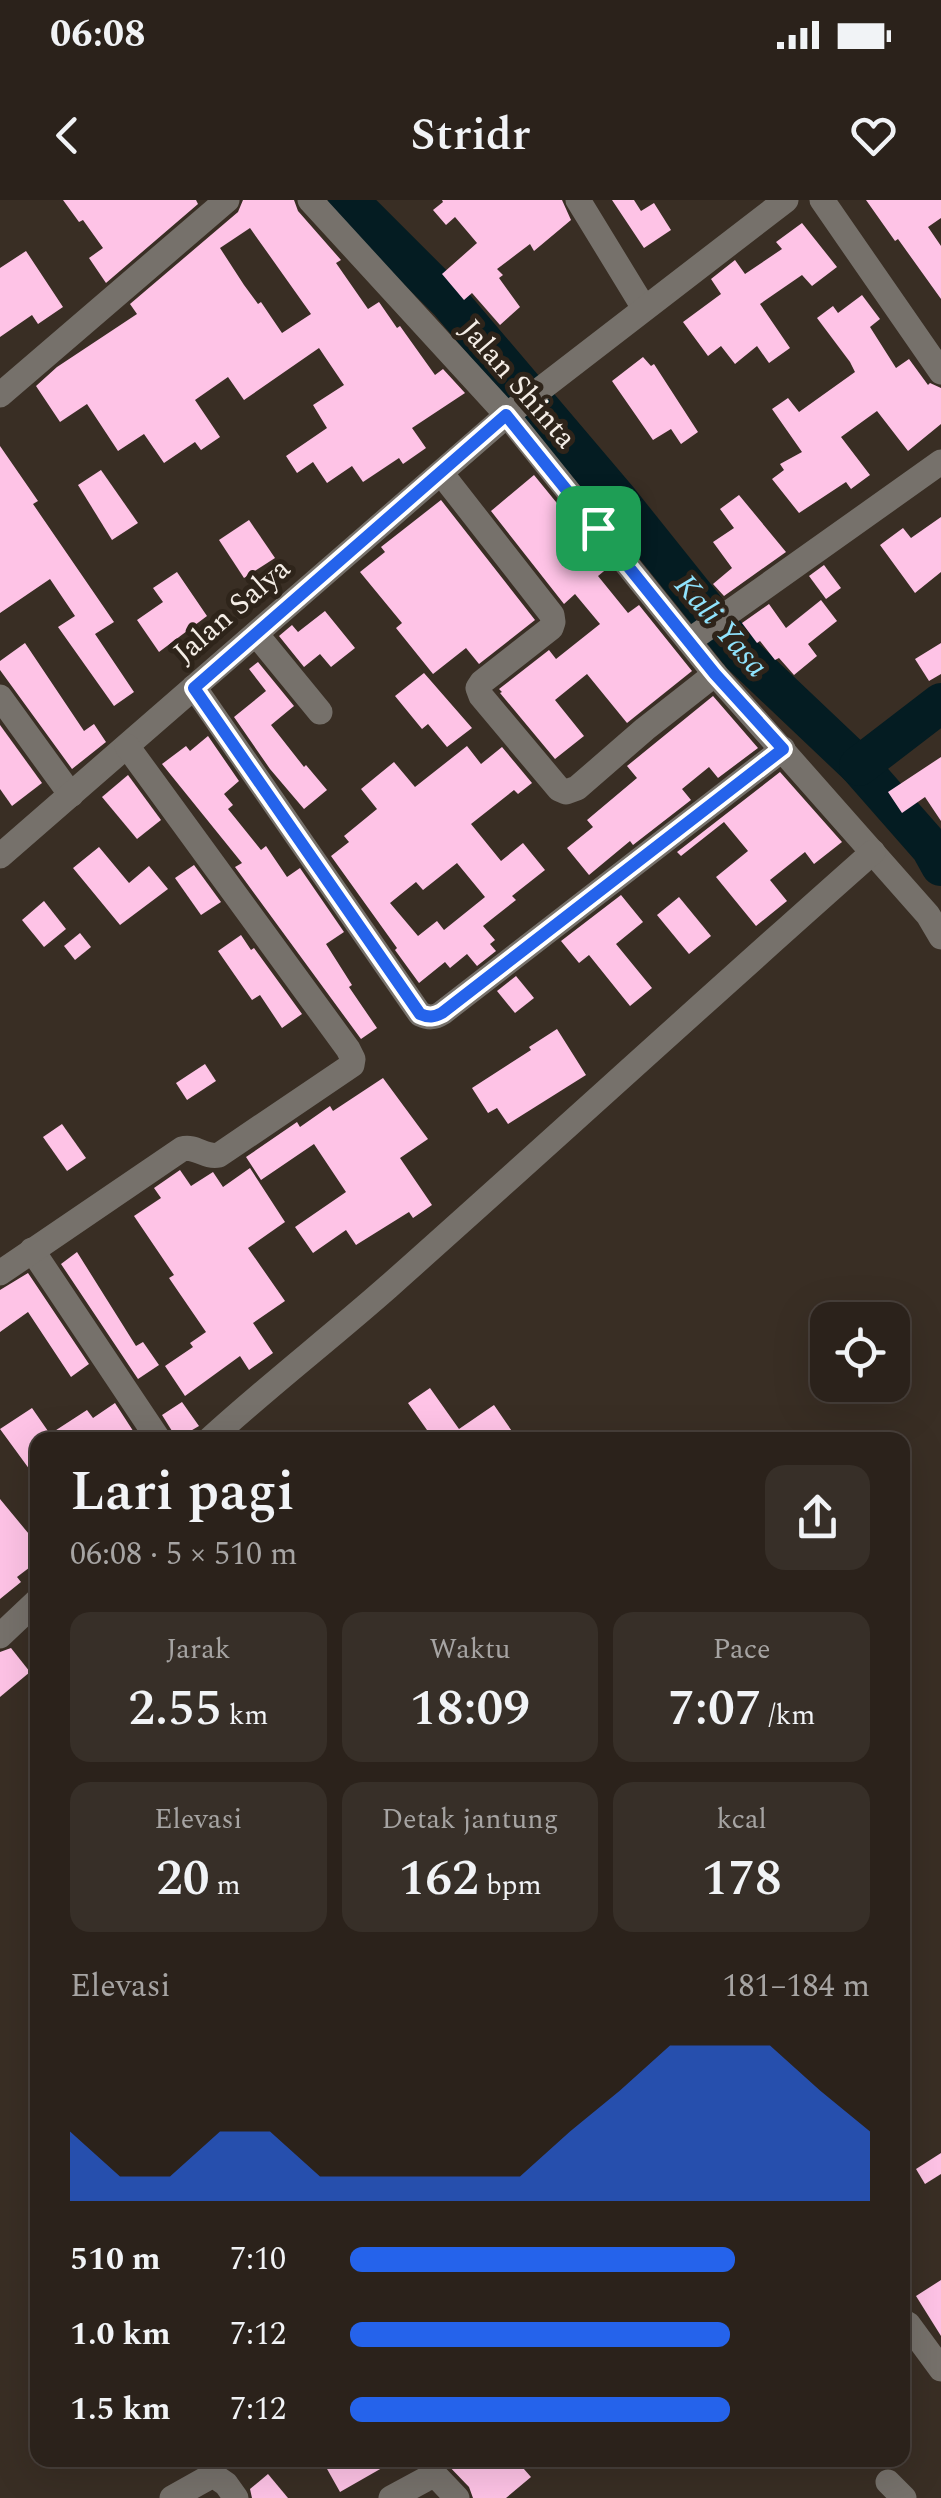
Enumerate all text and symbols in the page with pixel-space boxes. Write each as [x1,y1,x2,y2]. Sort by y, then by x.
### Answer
text: 06:08 [50,6,145,64]
text: Stridr [411,101,530,170]
icon: back [40,108,95,163]
icon: heart [846,108,901,163]
street label: Jalan Shinta [448,309,588,459]
pin [556,486,641,571]
icon: arrive [571,501,626,556]
street label: Jalan Salya [163,547,301,675]
water label: Kali Yasa [662,563,780,689]
map controls [810,1302,910,1402]
button: locate [810,1302,910,1402]
text: Lari pagi [70,1451,295,1534]
button: share [765,1465,870,1570]
text: 06:08 · 5 × 510 m [70,1530,298,1579]
text: Jarak [166,1628,231,1671]
text: Waktu [429,1628,511,1671]
text: Pace [713,1628,771,1671]
text: 2.55 [128,1671,222,1747]
text: 18:09 [410,1671,530,1747]
text: 7:07 [668,1671,762,1747]
text: km [222,1694,268,1737]
text: /km [762,1694,815,1737]
text: Elevasi [154,1798,242,1841]
text: Detak jantung [381,1798,559,1841]
text: kcal [717,1798,767,1841]
text: 20 [156,1841,210,1917]
text: 162 [398,1841,479,1917]
text: 178 [701,1841,782,1917]
text: m [210,1864,241,1907]
text: bpm [479,1864,542,1907]
text: Elevasi [70,1962,171,2011]
text: 181–184 m [722,1962,870,2011]
text: 510 m [70,2235,161,2284]
text: 7:10 [230,2235,286,2284]
text: 1.0 km [70,2310,171,2359]
text: 7:12 [230,2310,286,2359]
text: 1.5 km [70,2385,171,2434]
text: 7:12 [230,2385,286,2434]

